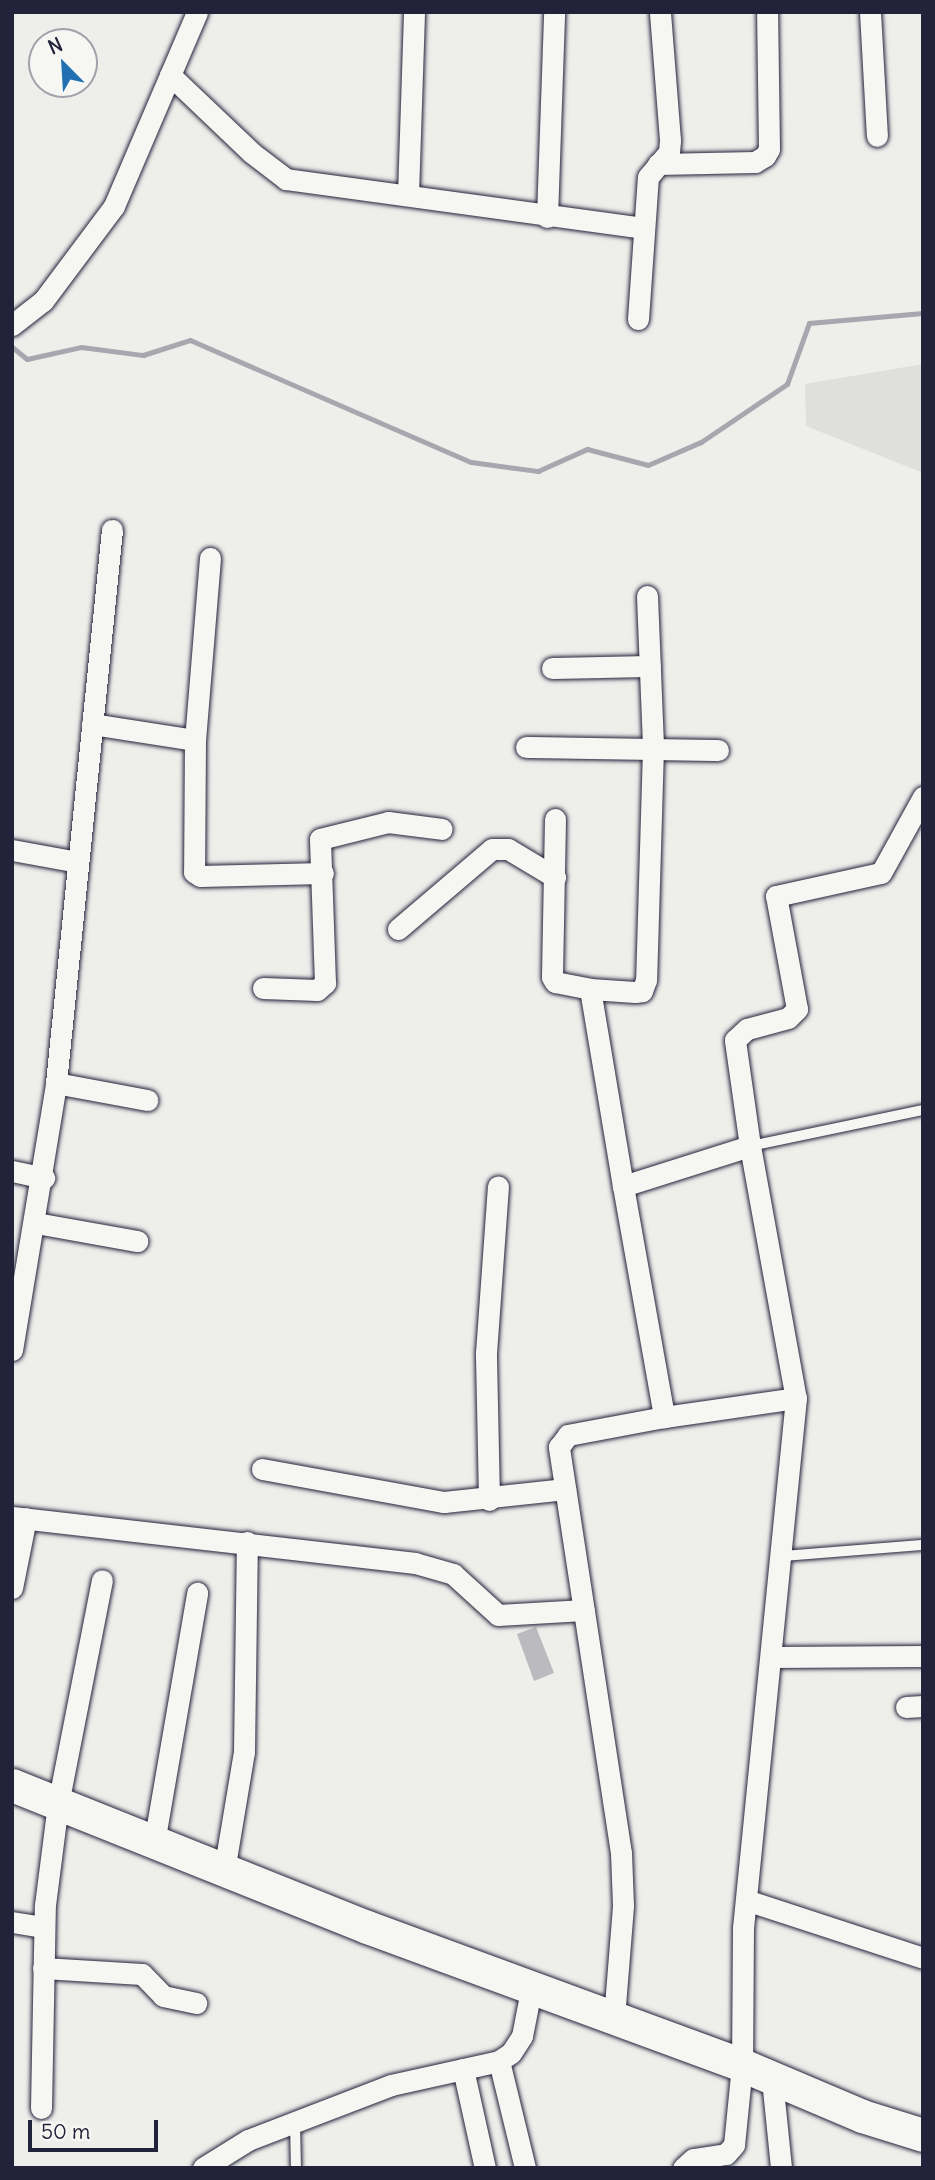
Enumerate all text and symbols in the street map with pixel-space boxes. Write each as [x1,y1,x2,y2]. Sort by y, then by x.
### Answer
north arrow [28,28,98,98]
text: N [44,32,66,59]
scale bar [32,2106,161,2150]
text: 50 m [41,2118,90,2145]

